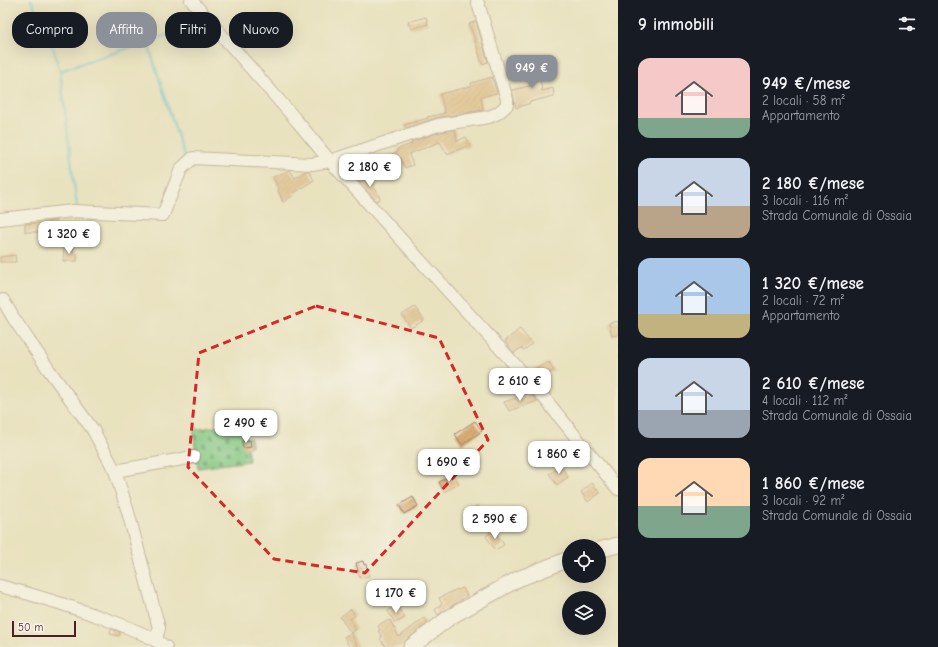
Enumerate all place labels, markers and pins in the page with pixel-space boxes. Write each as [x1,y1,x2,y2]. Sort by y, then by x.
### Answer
pin: 949 € [504,55,560,89]
pin: 2 180 € [333,154,407,188]
pin: 1 320 € [32,221,106,255]
pin: 2 610 € [483,368,557,402]
pin: 2 490 € [209,410,283,444]
pin: 1 860 € [522,441,596,475]
pin: 1 690 € [412,449,486,483]
pin: 2 590 € [458,506,532,540]
pin: 1 170 € [359,580,433,614]

